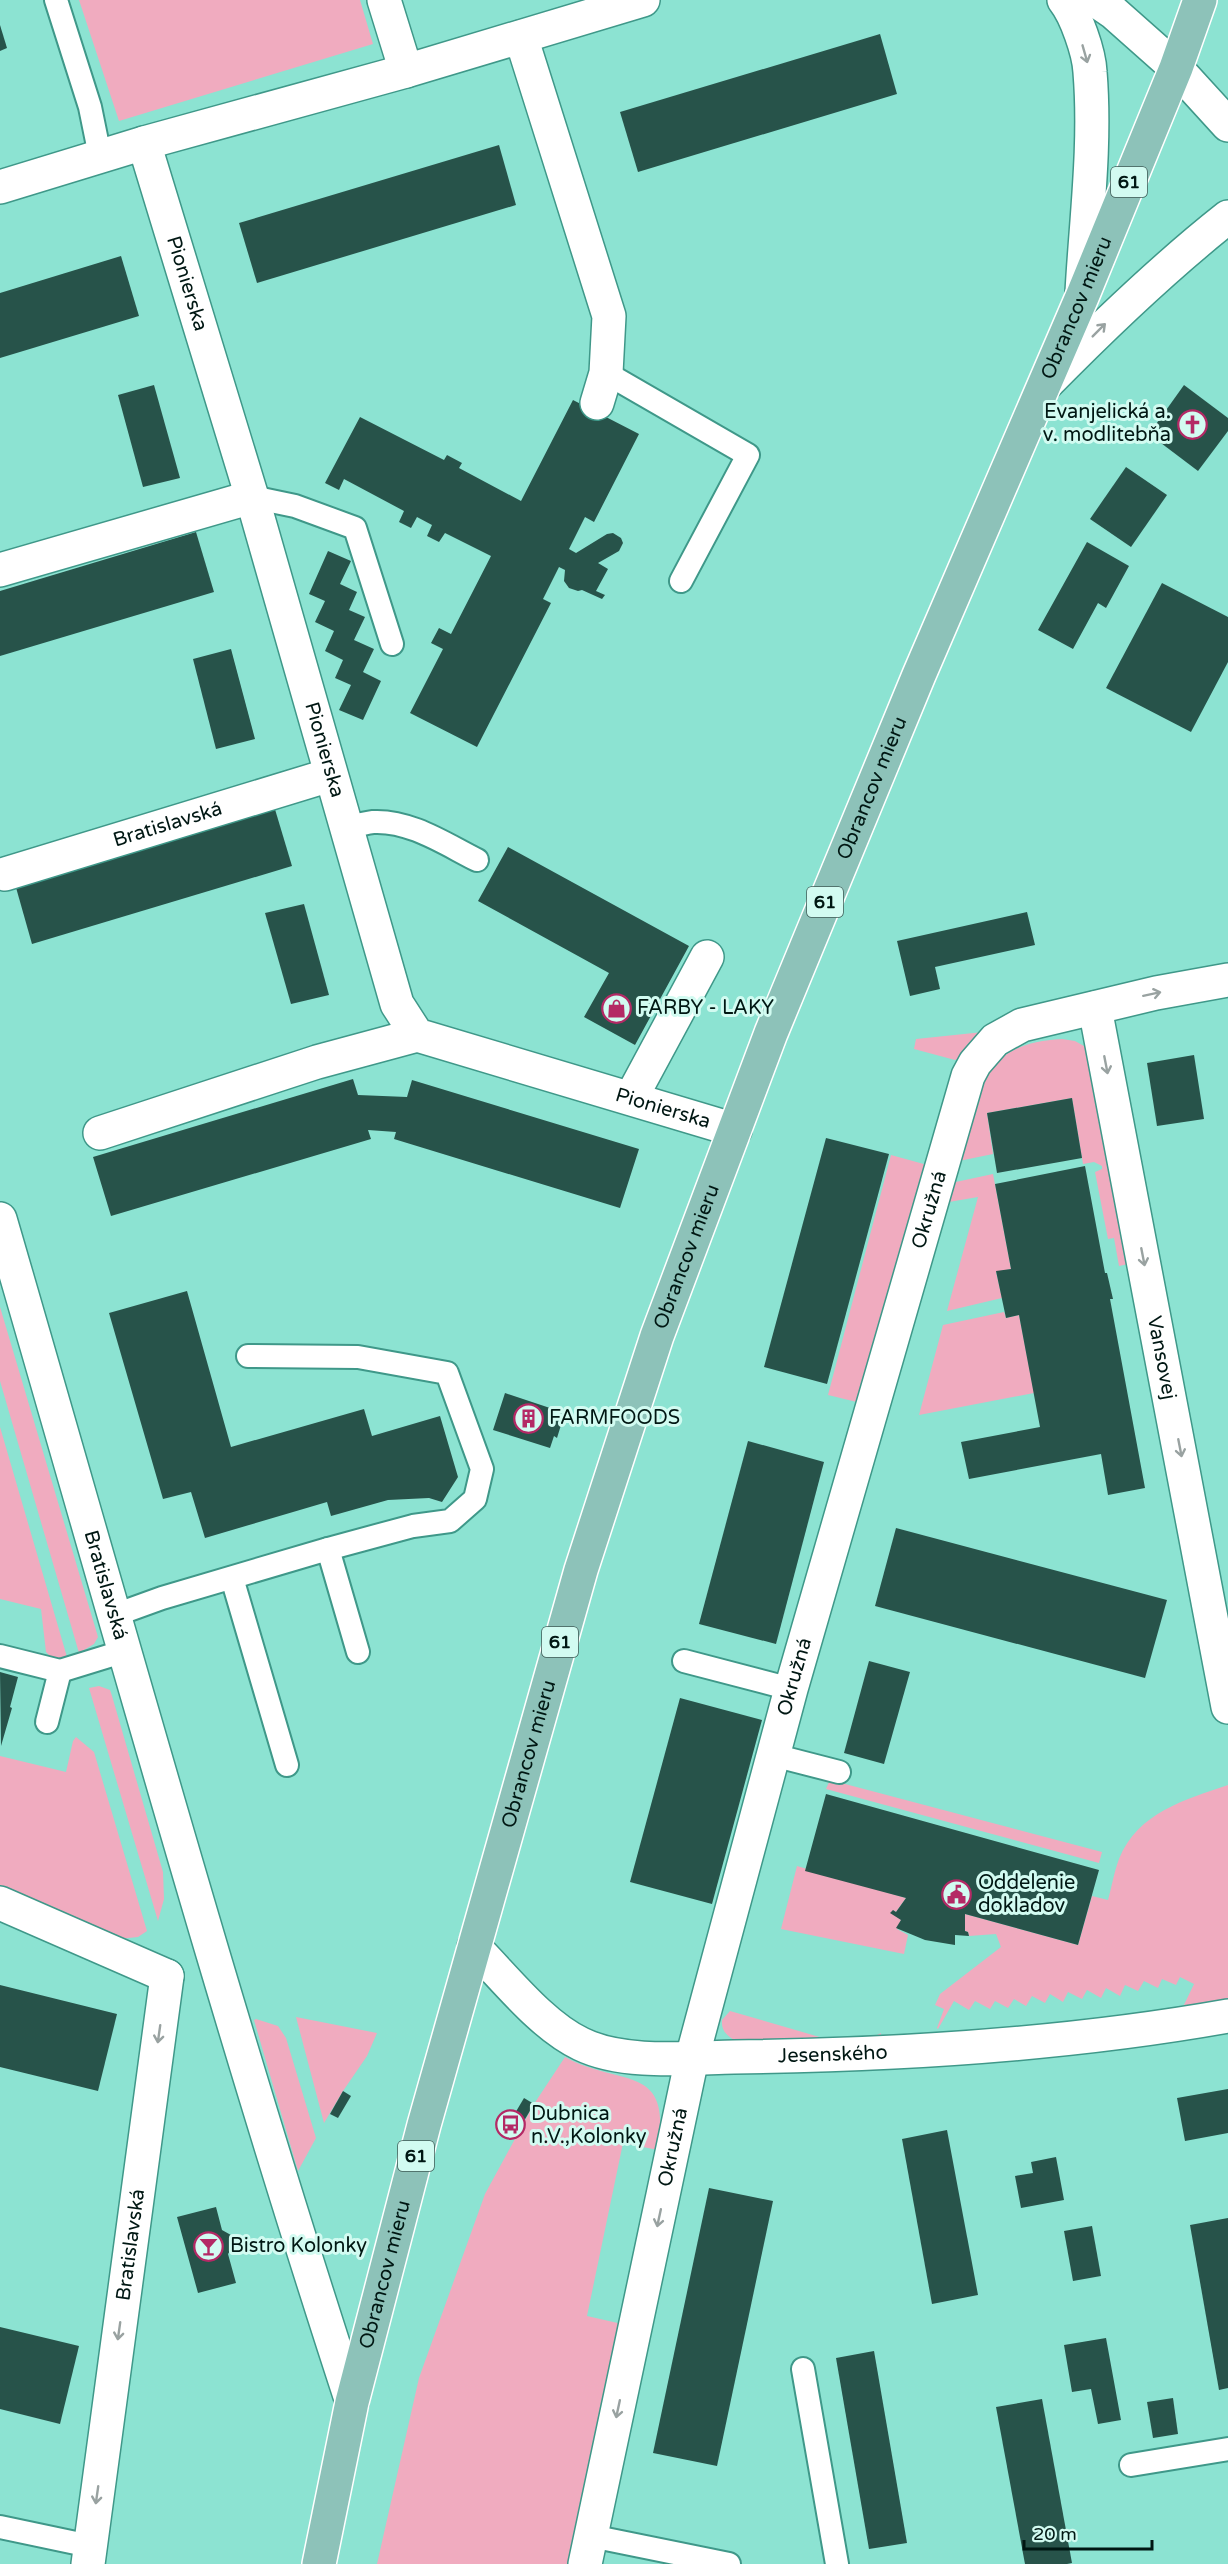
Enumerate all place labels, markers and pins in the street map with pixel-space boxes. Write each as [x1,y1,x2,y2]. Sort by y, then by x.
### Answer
place label: Evanjelická a. v. modlitebňa [1043,400,1171,447]
church icon: Evanjelická a. v. modlitebňa [1176,408,1208,440]
shop icon: FARBY - LAKY [600,992,632,1024]
place label: FARBY - LAKY [637,996,774,1020]
building icon: FARMFOODS [512,1402,544,1434]
place label: FARMFOODS [549,1406,680,1430]
place label: Oddelenie dokladov [978,1871,1075,1918]
public building icon: Oddelenie dokladov [941,1879,973,1911]
place label: Dubnica n.V.,Kolonky [531,2102,647,2149]
bus stop icon: Dubnica n.V.,Kolonky [494,2109,526,2141]
bar icon: Bistro Kolonky [193,2230,225,2262]
place label: Bistro Kolonky [230,2234,367,2258]

